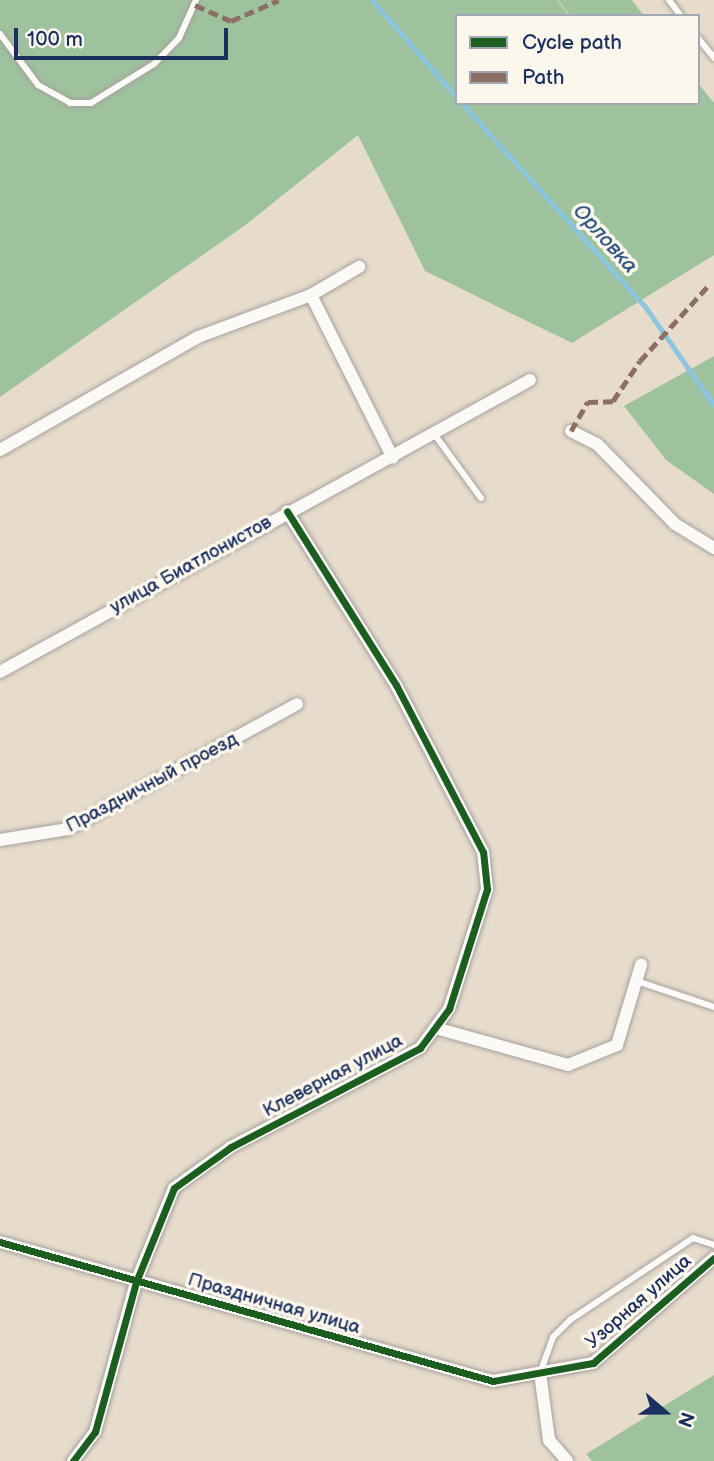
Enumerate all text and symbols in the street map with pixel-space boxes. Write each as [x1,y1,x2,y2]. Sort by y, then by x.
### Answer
scale bar [18,14,231,58]
legend [455,14,700,105]
text: 100 m [27,27,83,52]
text: Cycle path [522,30,622,55]
text: Path [522,65,564,90]
water label: Орловка [567,199,643,279]
street label: улица Биатлонистов [106,511,276,619]
street label: Праздничный проезд [62,728,242,838]
street label: Клеверная улица [259,1030,407,1122]
street label: Узорная улица [582,1250,696,1354]
street label: Праздничная улица [185,1268,363,1340]
north arrow [630,1377,700,1447]
text: N [672,1409,698,1430]

